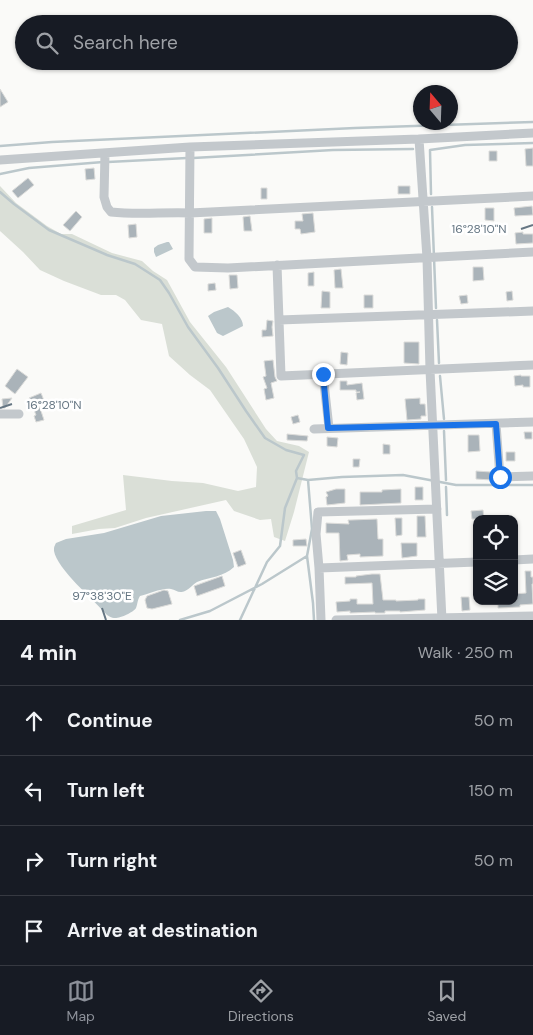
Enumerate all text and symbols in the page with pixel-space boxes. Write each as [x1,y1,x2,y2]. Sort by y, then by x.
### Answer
search box [15,15,518,70]
icon: search [33,29,61,57]
text: Search here [73,30,178,55]
north arrow [413,85,458,130]
text: 16°28'10"N [451,221,507,237]
route end [312,363,335,386]
text: 16°28'10"N [26,397,82,413]
route start [489,466,512,489]
map controls [473,515,518,605]
button: locate [473,515,518,560]
button: layers [473,560,518,605]
text: 97°38'30"E [72,588,132,604]
text: 4 min [20,639,77,667]
text: Walk · 250 m [418,642,513,663]
icon: ahead [20,707,48,735]
text: Continue [67,708,153,733]
text: 50 m [474,710,513,731]
icon: left [20,777,48,805]
text: Turn left [67,778,145,803]
text: 150 m [469,780,513,801]
icon: right [20,847,48,875]
text: Turn right [67,848,157,873]
text: 50 m [474,850,513,871]
icon: arrive [20,917,48,945]
text: Arrive at destination [67,918,258,943]
tab: Map [67,977,95,1025]
tab: Directions [228,977,294,1025]
tab: Saved [427,977,466,1025]

